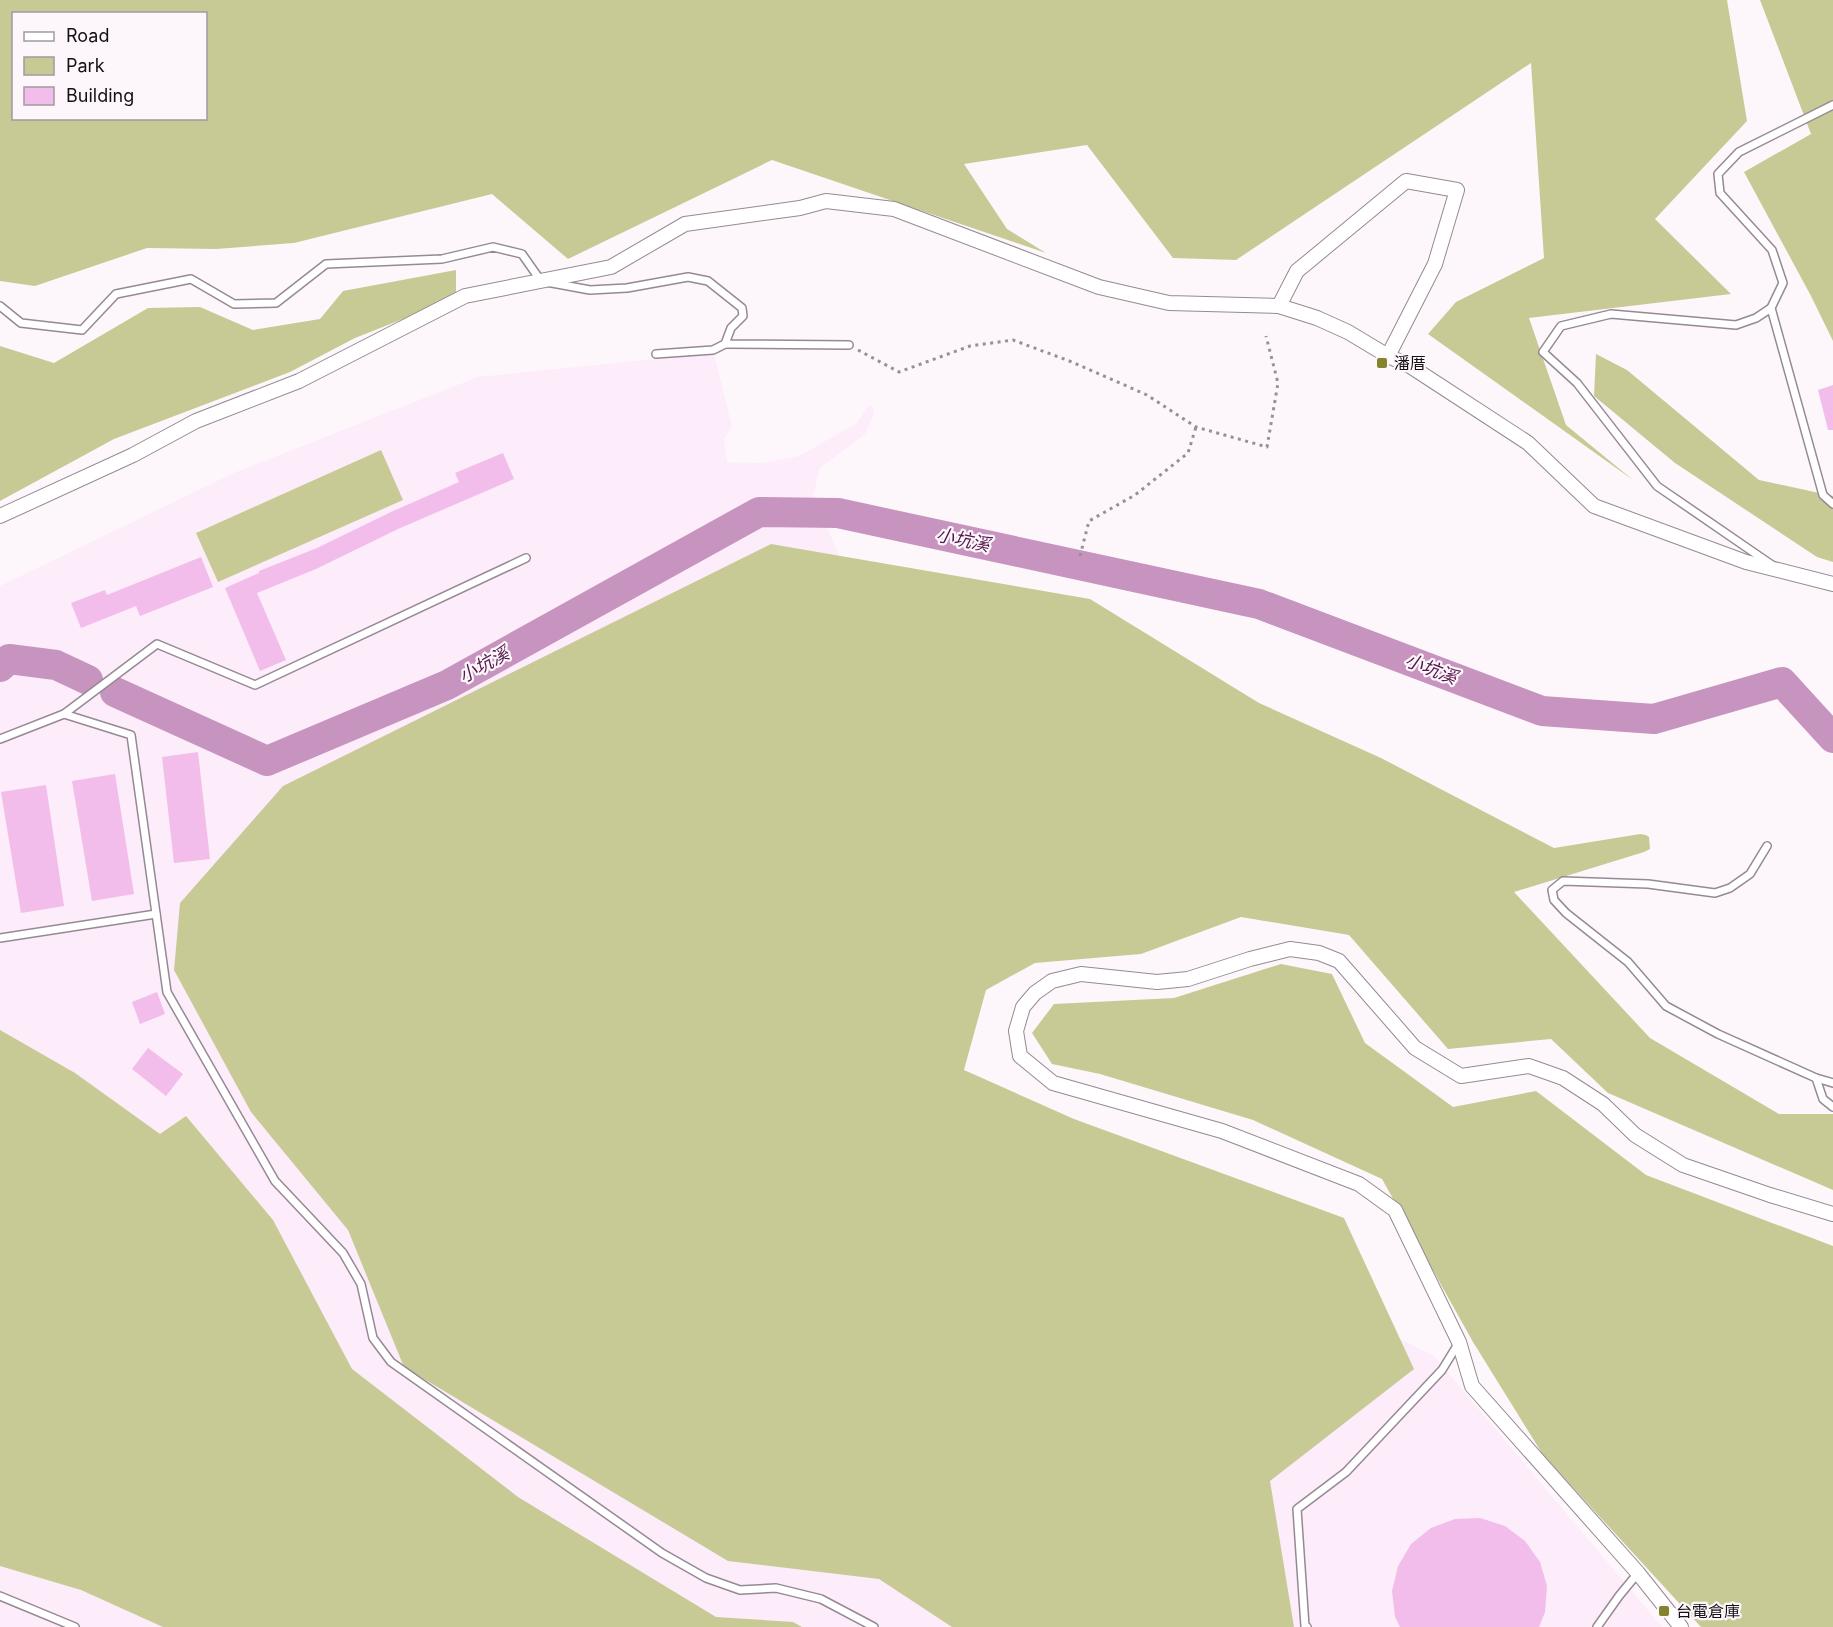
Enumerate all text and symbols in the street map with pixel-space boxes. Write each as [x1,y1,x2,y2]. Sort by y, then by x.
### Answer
legend [12,12,207,120]
text: Road [66,25,109,46]
text: Park [66,55,105,76]
text: Building [66,85,134,106]
place label: 潘厝 [1394,353,1426,373]
marker: 潘厝 [1375,356,1389,370]
water label: 小坑溪 [935,524,995,556]
water label: 小坑溪 [455,641,515,687]
water label: 小坑溪 [1402,649,1463,689]
place label: 台電倉庫 [1676,1601,1740,1621]
marker: 台電倉庫 [1657,1604,1671,1618]

